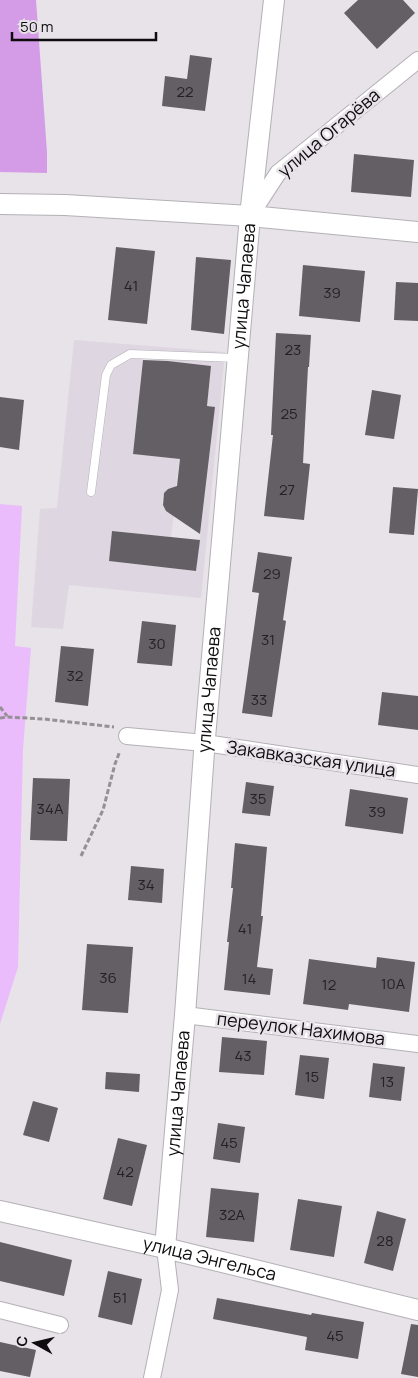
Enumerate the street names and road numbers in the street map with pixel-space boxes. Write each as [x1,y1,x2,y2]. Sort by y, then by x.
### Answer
street label: улица Огарёва [272,82,384,182]
street label: улица Чапаева [226,222,260,350]
street label: улица Чапаева [191,626,226,754]
street label: Закавказская улица [225,734,397,782]
street label: переулок Нахимова [216,1006,387,1050]
street label: улица Чапаева [160,1029,195,1158]
street label: улица Энгельса [141,1230,279,1286]

